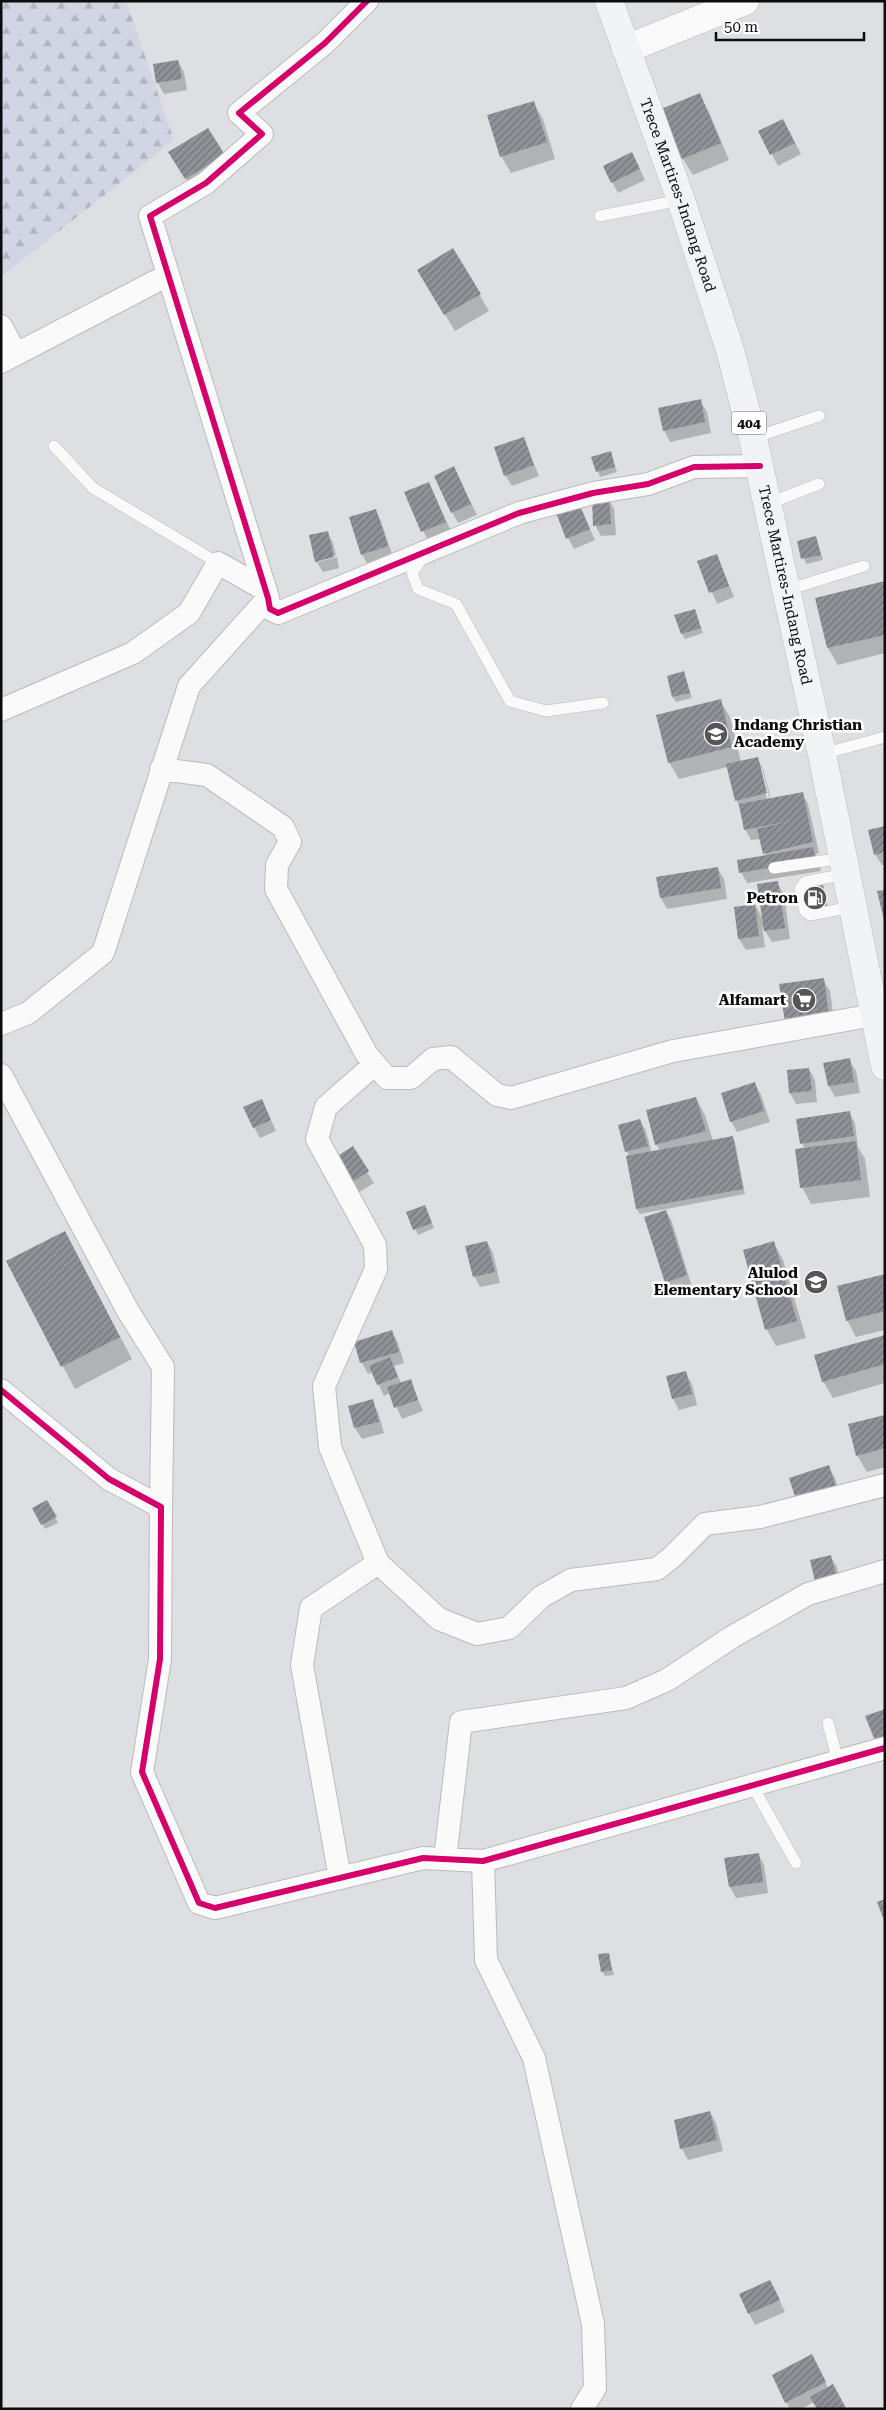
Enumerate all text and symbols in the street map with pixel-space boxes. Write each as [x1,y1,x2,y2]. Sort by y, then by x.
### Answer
scale bar [716,10,864,42]
text: 50 m [724,18,759,36]
street label: Trece Martires-Indang Road [636,96,720,295]
road number: 404 [732,412,766,434]
street label: Trece Martires-Indang Road [755,484,816,687]
place label: Indang Christian Academy [734,716,862,751]
school or university icon: Indang Christian Academy [703,721,729,747]
fuel station icon: Petron [802,885,828,911]
place label: Petron [747,889,798,907]
supermarket icon: Alfamart [791,987,817,1013]
place label: Alfamart [719,991,786,1009]
place label: Alulod Elementary School [654,1264,798,1299]
school or university icon: Alulod Elementary School [803,1269,829,1295]

